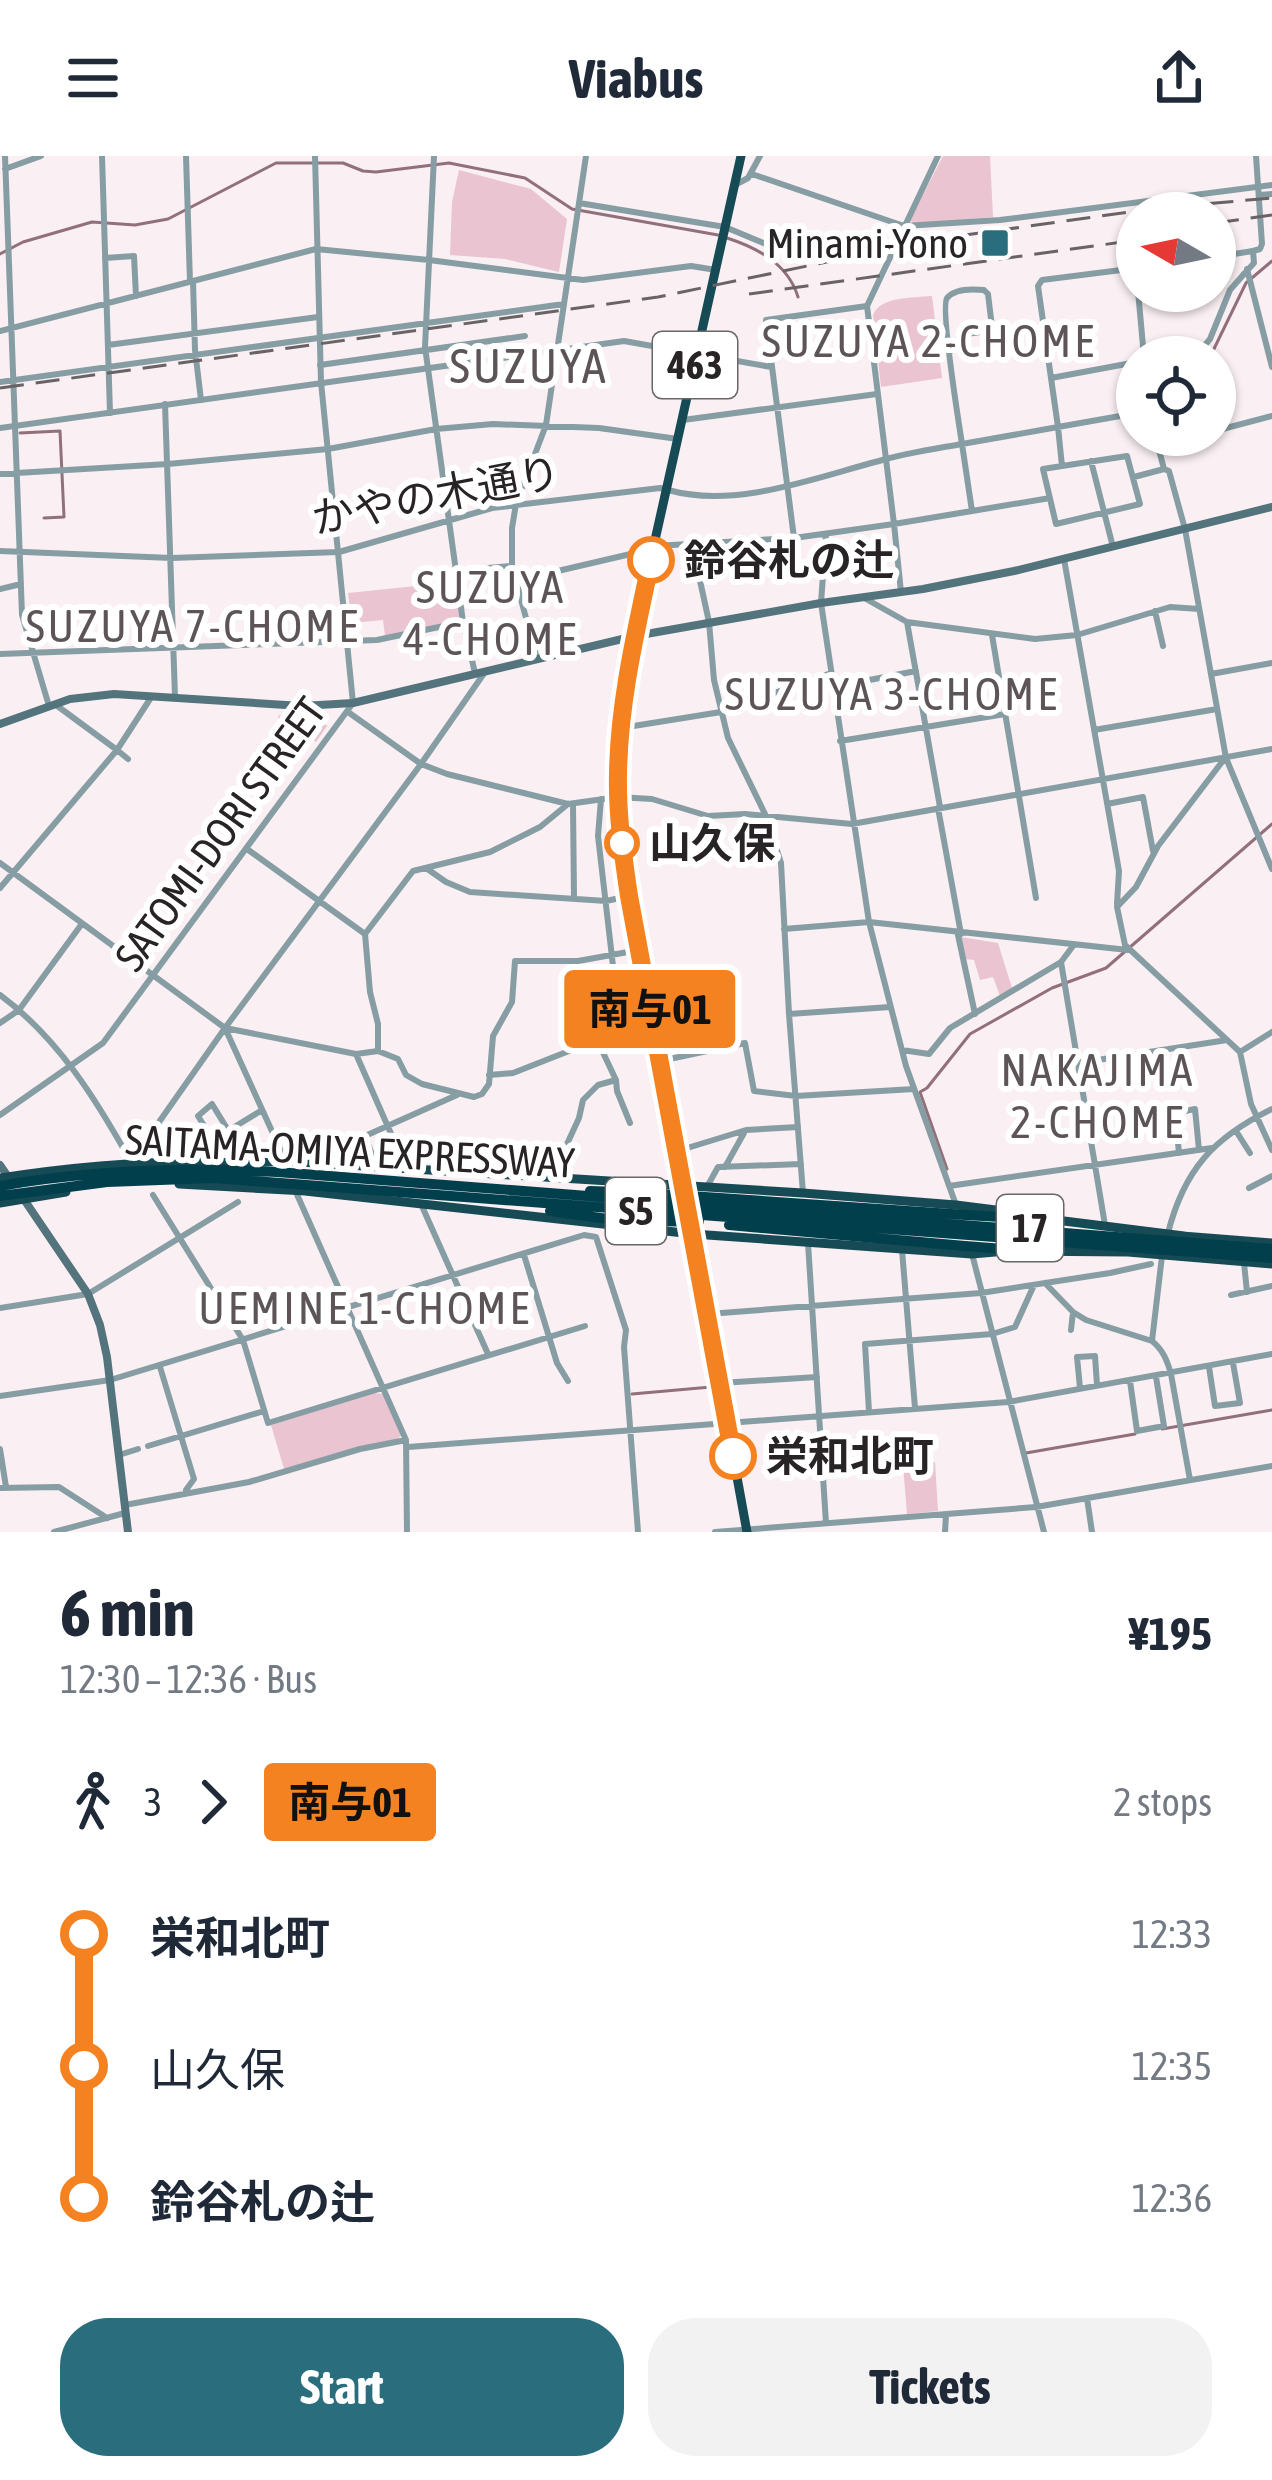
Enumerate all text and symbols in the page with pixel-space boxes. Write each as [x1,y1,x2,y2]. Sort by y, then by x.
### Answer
icon: menu [60,45,126,111]
icon: share [1146,45,1212,111]
text: Viabus [569,48,703,109]
north arrow [1116,192,1236,312]
map controls [1116,192,1236,456]
place label: Minami-Yono [766,219,968,267]
marker: Minami-Yono [979,227,1011,259]
district label: SUZUYA 2-CHOME [762,315,1096,367]
road number: 463 [653,332,737,398]
button: locate [1116,336,1236,456]
district label: SUZUYA [450,338,608,393]
street label: かやの木通り [308,447,564,543]
place label: 鈴谷札の辻 [684,536,894,584]
marker: 鈴谷札の辻 [629,538,673,582]
district label: SUZUYA 4-CHOME [403,561,579,665]
district label: SUZUYA 7-CHOME [26,600,360,652]
district label: SUZUYA 3-CHOME [725,668,1059,720]
street label: SATOMI-DORI STREET [105,688,335,980]
place label: 山久保 [649,819,776,867]
marker: 山久保 [606,827,638,859]
line badge: 南与01 [566,970,734,1048]
text: 南与01 [588,985,712,1033]
district label: NAKAJIMA 2-CHOME [1001,1044,1195,1148]
street label: SAITAMA-OMIYA EXPRESSWAY [124,1115,576,1187]
road number: S5 [606,1178,666,1244]
road number: 17 [997,1195,1063,1261]
district label: UEMINE 1-CHOME [198,1282,532,1334]
place label: 栄和北町 [766,1432,934,1480]
marker: 栄和北町 [711,1434,755,1478]
text: 6 min [60,1574,195,1650]
text: ¥195 [1129,1608,1212,1660]
text: 12:30 – 12:36 · Bus [60,1657,317,1701]
icon: walk [60,1769,126,1835]
icon: forward [180,1769,246,1835]
text: 南与01 [288,1778,412,1826]
text: 3 [144,1780,162,1824]
text: 2 stops [1113,1780,1212,1824]
text: 栄和北町 [150,1912,330,1964]
text: 12:33 [1132,1912,1212,1956]
text: 山久保 [150,2044,285,2096]
text: 12:35 [1132,2044,1212,2088]
text: 鈴谷札の辻 [150,2176,375,2228]
text: 12:36 [1132,2176,1212,2220]
button: Start [60,2318,624,2456]
button: Tickets [648,2318,1212,2456]

